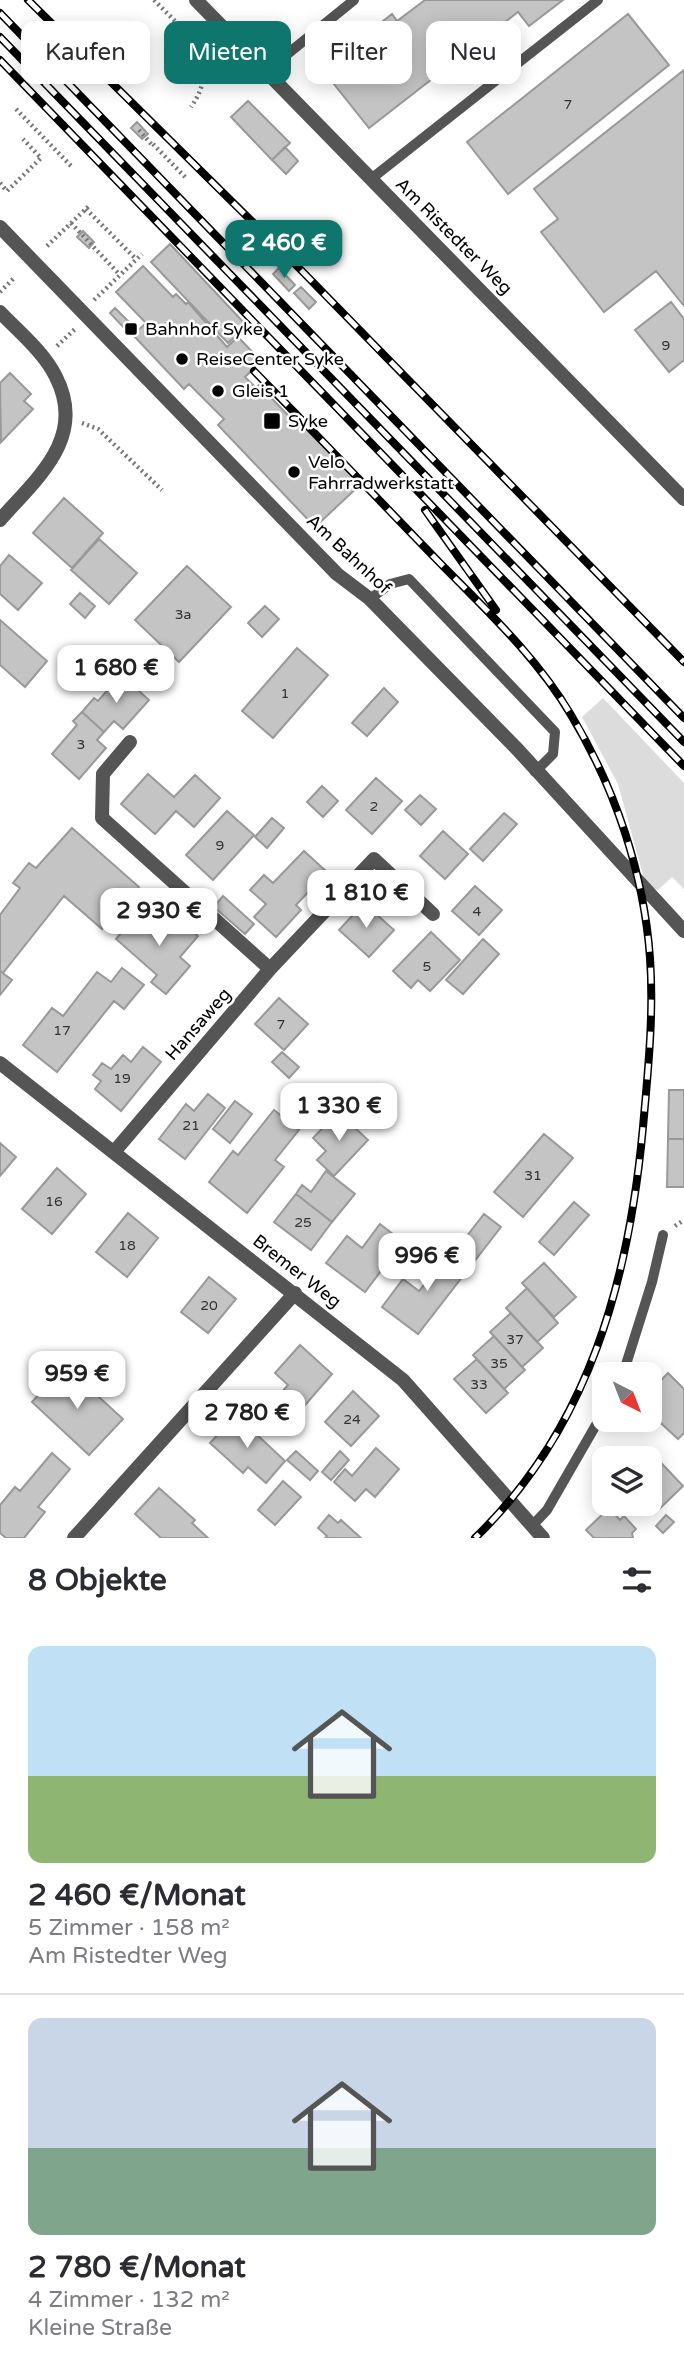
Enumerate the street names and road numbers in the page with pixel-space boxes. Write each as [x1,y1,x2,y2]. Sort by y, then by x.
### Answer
street label: Am Ristedter Weg [391,173,517,299]
street label: Am Bahnhof [302,509,396,599]
street label: Hansaweg [161,983,235,1065]
street label: Bremer Weg [248,1230,346,1312]

